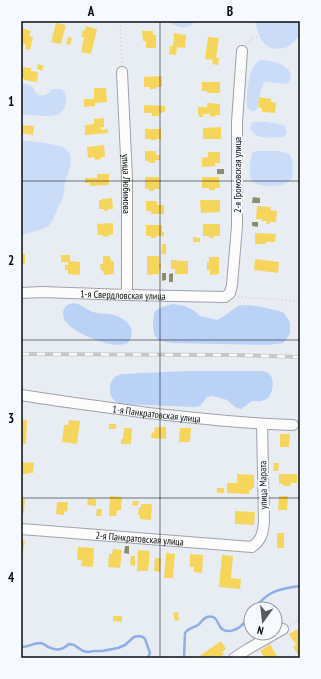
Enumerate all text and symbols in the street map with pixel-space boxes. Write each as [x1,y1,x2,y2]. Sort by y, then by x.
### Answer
text: A [87,3,95,20]
text: B [227,3,233,20]
text: 1 [8,93,14,110]
street label: 2-я Громовская улица [231,137,244,213]
street label: улица Любимова [119,154,134,214]
text: 2 [8,252,14,269]
street label: 1-я Свердловская улица [80,287,166,302]
street label: 1-я Панкратовская улица [112,402,201,425]
text: 3 [8,410,14,427]
street label: улица Марата [256,461,270,509]
street label: 2-я Панкратовская улица [95,528,184,548]
text: 4 [8,569,15,586]
north arrow [243,601,283,641]
text: N [256,623,265,638]

